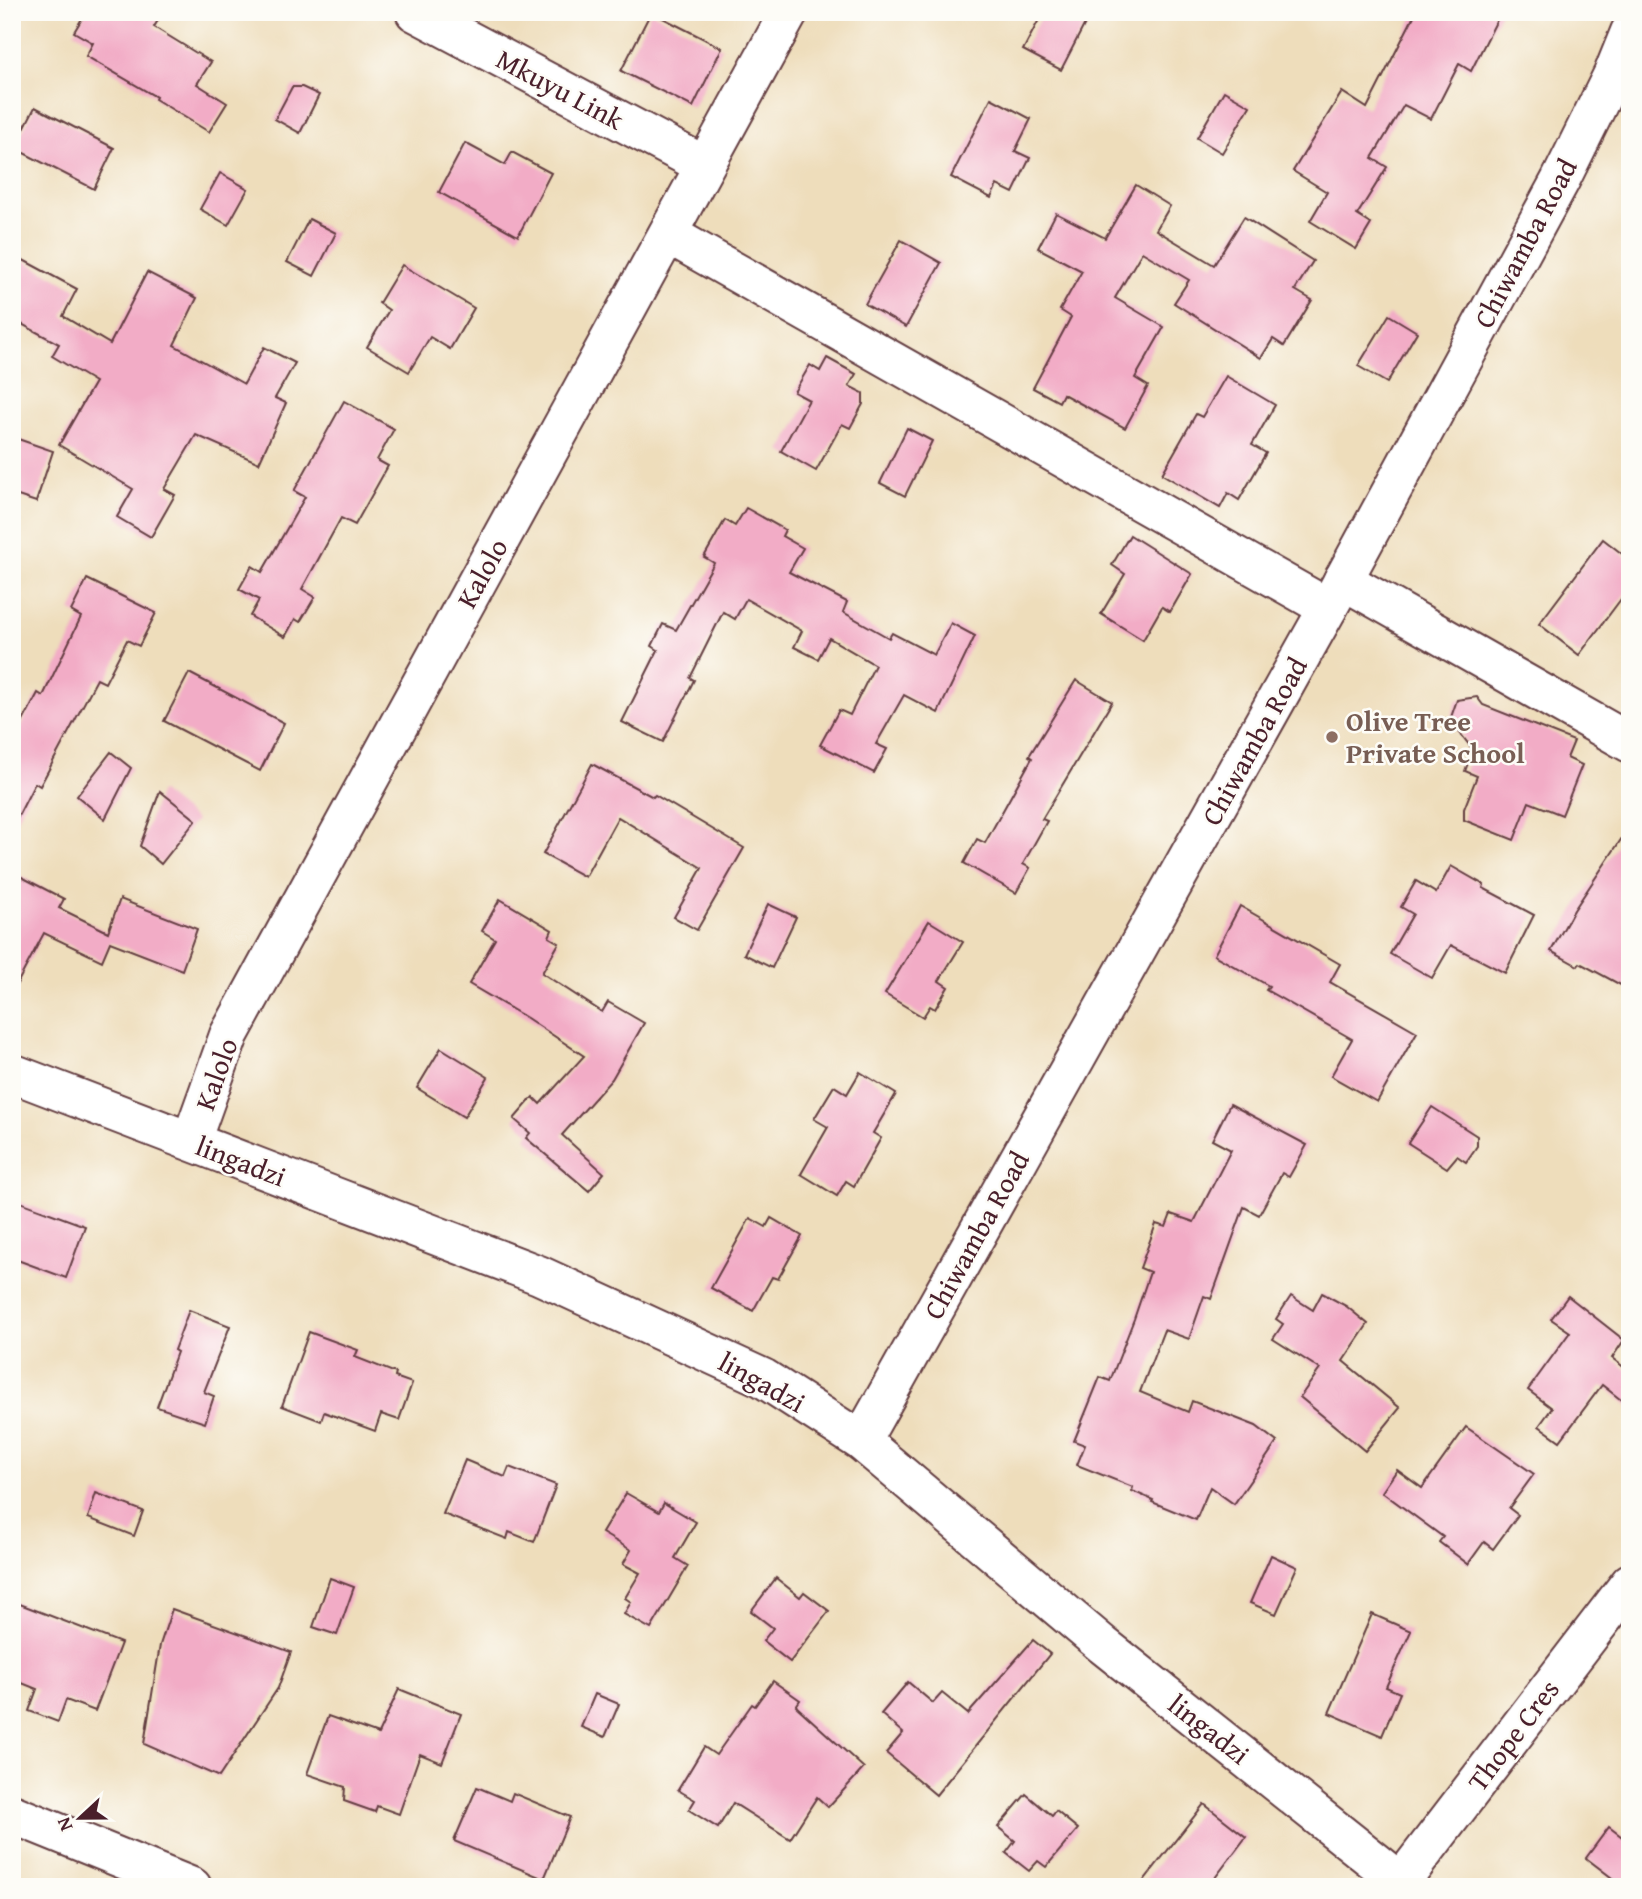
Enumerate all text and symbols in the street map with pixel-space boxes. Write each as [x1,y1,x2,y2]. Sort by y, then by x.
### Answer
street label: Mkuyu Link [489,38,632,140]
street label: Chiwamba Road [1463,151,1587,335]
street label: Kalolo [446,530,517,615]
street label: Chiwamba Road [1190,649,1317,832]
place label: Olive Tree Private School [1346,700,1525,773]
marker: Olive Tree Private School [1324,729,1340,745]
street label: Kalolo [184,1032,247,1116]
street label: lingadzi [190,1125,292,1197]
street label: Chiwamba Road [912,1143,1039,1326]
street label: lingadzi [711,1341,813,1422]
street label: Thope Cres [1457,1670,1568,1799]
street label: lingadzi [1160,1684,1259,1774]
north arrow [46,1784,116,1854]
text: N [49,1813,80,1836]

